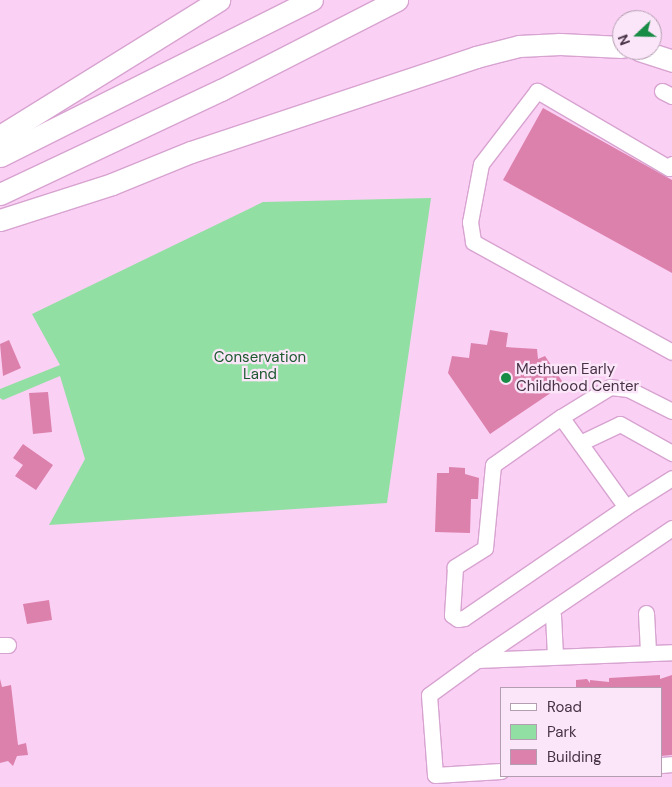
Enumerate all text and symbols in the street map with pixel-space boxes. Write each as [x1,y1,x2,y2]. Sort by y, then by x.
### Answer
north arrow [612,10,662,60]
text: N [614,32,634,48]
park label: Conservation Land [214,348,306,383]
place label: Methuen Early Childhood Center [516,360,639,395]
marker: Methuen Early Childhood Center [500,372,512,384]
legend [500,687,662,777]
text: Road [547,697,582,717]
text: Park [547,722,577,742]
text: Building [547,747,602,767]

